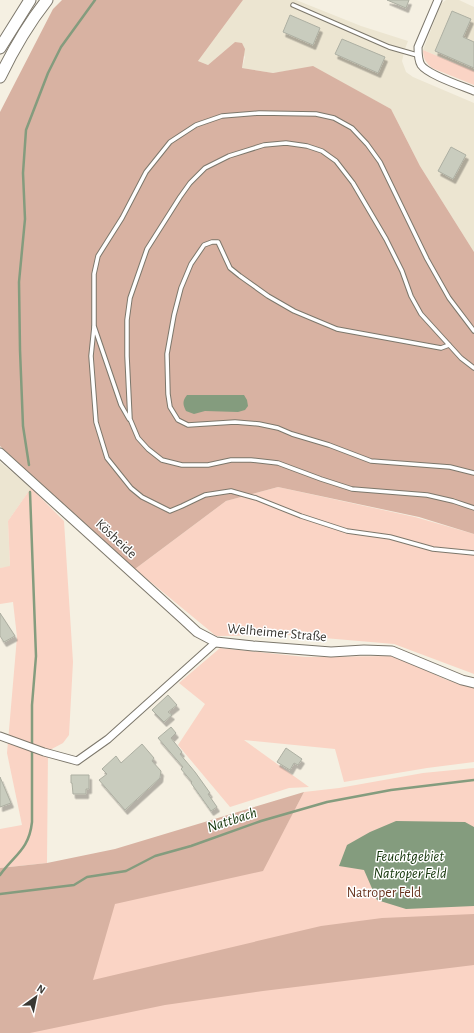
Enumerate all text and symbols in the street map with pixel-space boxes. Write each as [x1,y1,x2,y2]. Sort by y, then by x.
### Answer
street label: Kösheide [93,517,139,561]
street label: Welheimer Straße [227,622,327,644]
water label: Nattbach [205,805,259,835]
water label: Feuchtgebiet Natroper Feld [373,849,447,881]
park label: Natroper Feld [347,886,421,900]
north arrow [16,977,56,1017]
text: N [35,982,47,996]

